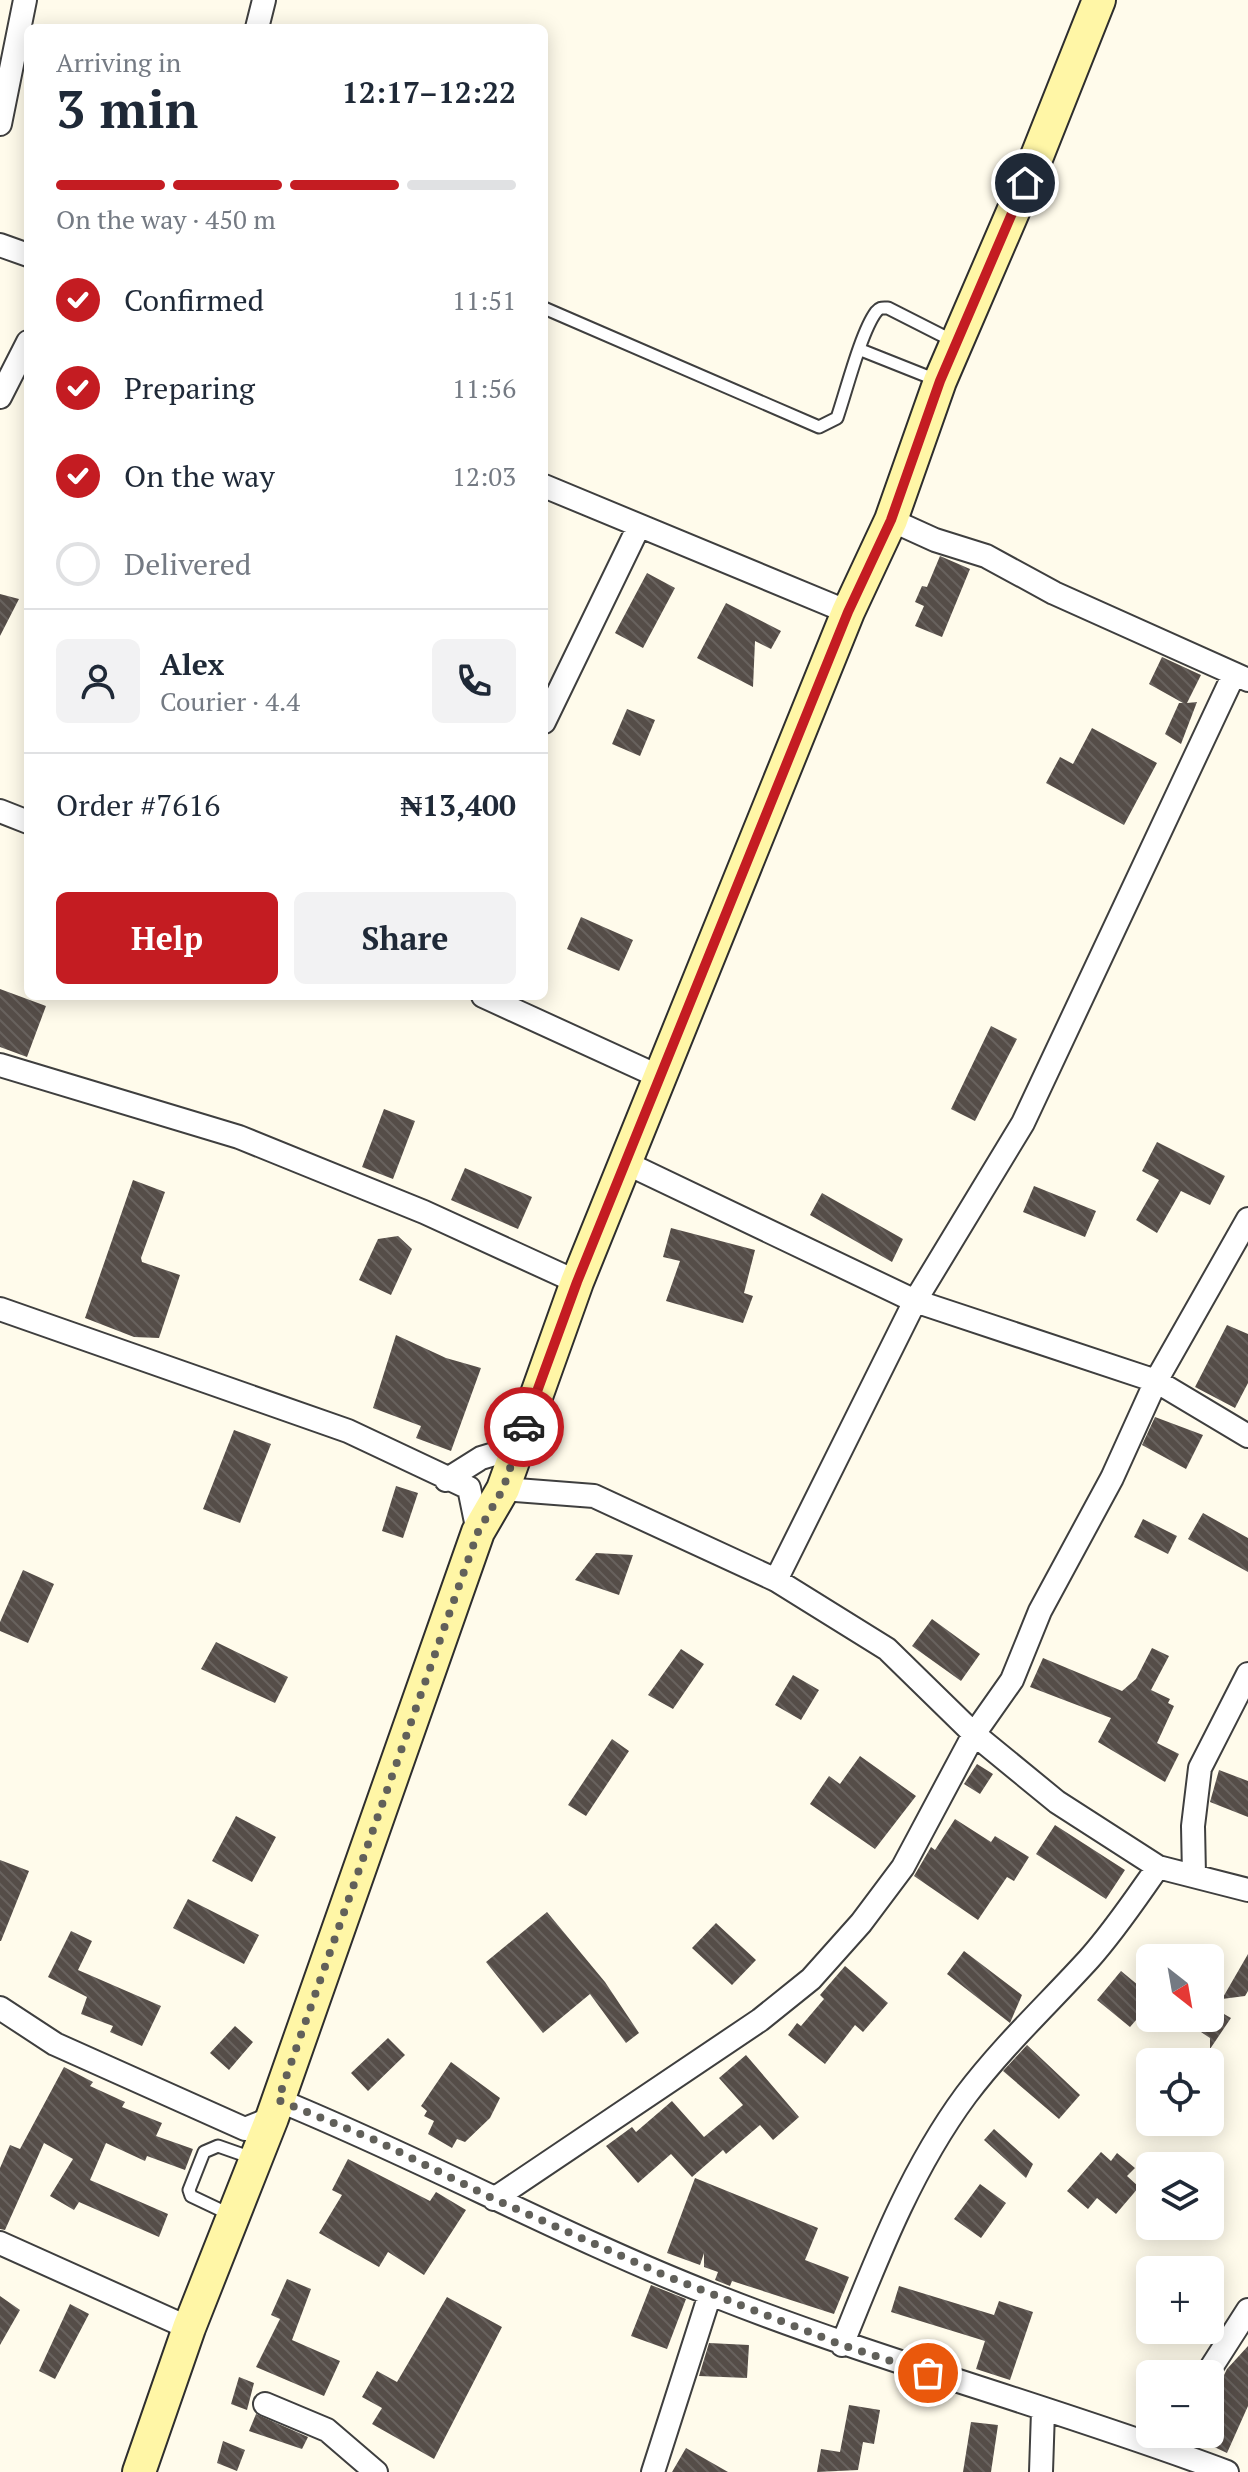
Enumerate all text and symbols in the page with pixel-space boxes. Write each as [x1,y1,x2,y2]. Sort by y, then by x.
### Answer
text: Arriving in [56,45,181,79]
text: 12:17–12:22 [342,72,516,112]
text: 3 min [56,74,198,143]
pin [991,149,1059,217]
icon: home [1003,161,1047,205]
text: On the way · 450 m [56,202,276,236]
icon: check [56,278,100,322]
text: Confirmed [124,280,264,320]
text: 11:51 [452,283,516,317]
icon: check [56,366,100,410]
text: Preparing [124,368,255,408]
text: 11:56 [452,371,516,405]
icon: check [56,454,100,498]
text: On the way [124,456,275,496]
text: 12:03 [452,459,516,493]
text: Delivered [124,544,251,584]
button: person [56,639,140,723]
button: phone [432,639,516,723]
text: Alex [160,644,224,684]
text: Courier · 4.4 [160,684,300,718]
text: Order #7616 [56,785,220,825]
text: ₦13,400 [400,785,516,825]
button: Help [56,892,278,984]
button: Share [294,892,516,984]
courier [484,1387,564,1467]
icon: car [502,1405,546,1449]
north arrow [1136,1944,1224,2032]
map controls [1136,1944,1224,2448]
button: locate [1136,2048,1224,2136]
button: layers [1136,2152,1224,2240]
button: + [1136,2256,1224,2344]
pin [894,2339,962,2407]
icon: bag [906,2351,950,2395]
button: − [1136,2360,1224,2448]

